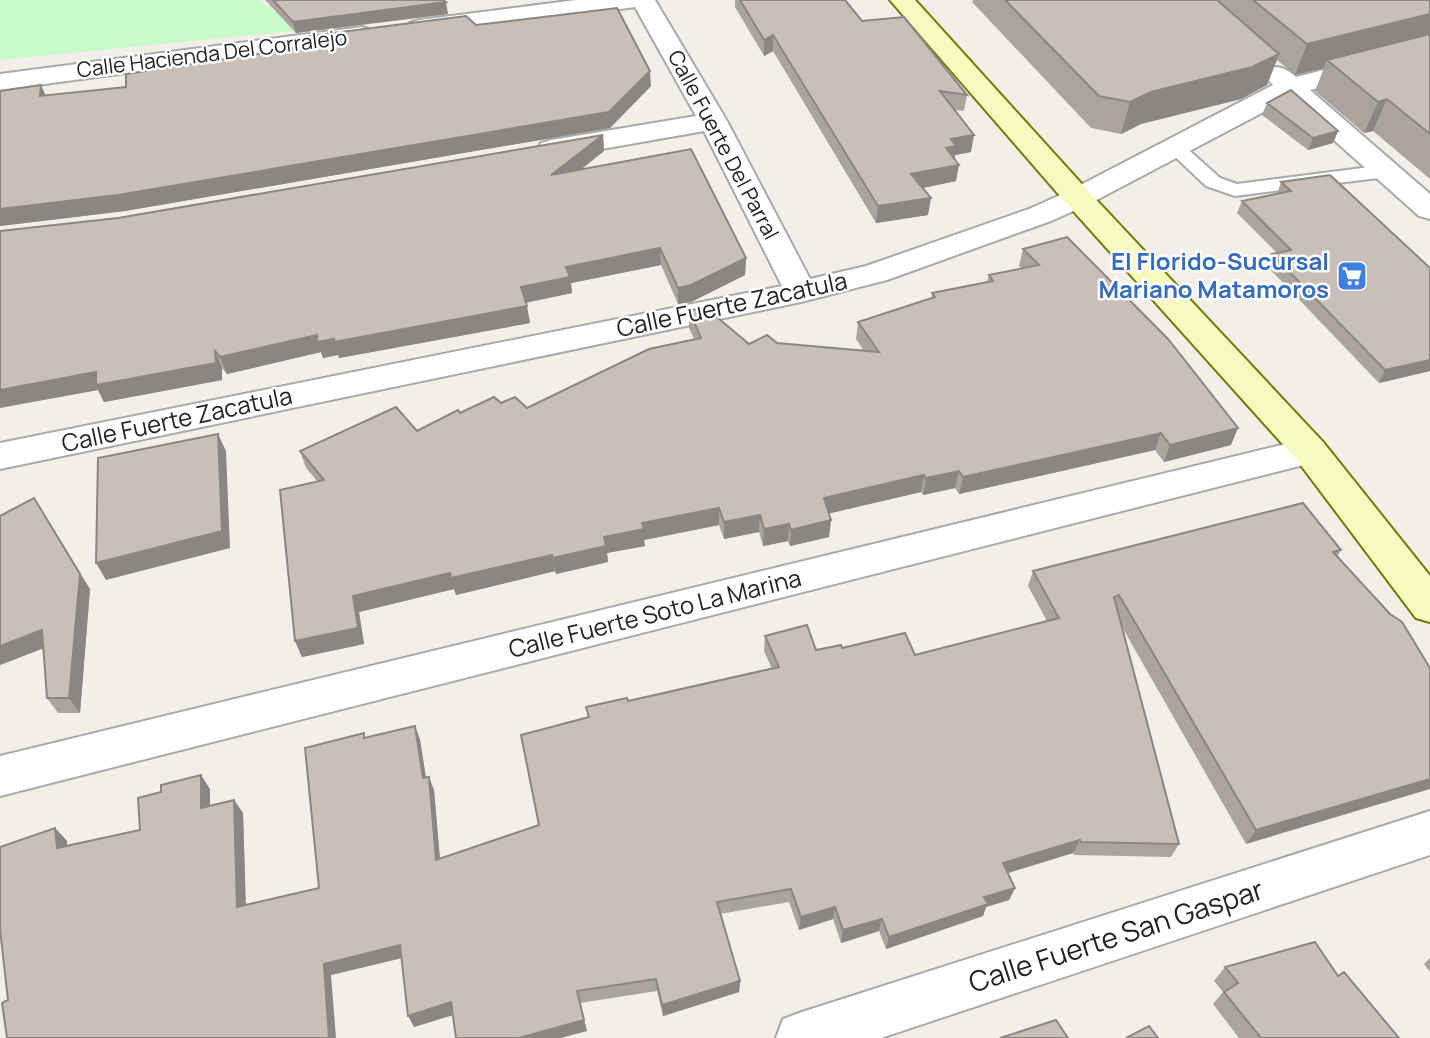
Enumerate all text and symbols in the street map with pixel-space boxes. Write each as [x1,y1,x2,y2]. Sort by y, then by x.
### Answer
street label: Calle Hacienda Del Corralejo [75,23,349,83]
street label: Calle Fuerte Del Parral [662,45,786,244]
place label: El Florido-Sucursal Mariano Matamoros [1098,244,1329,305]
supermarket icon: El Florido-Sucursal Mariano Matamoros [1335,259,1369,293]
street label: Calle Fuerte Zacatula [613,263,850,344]
street label: Calle Fuerte Zacatula [58,378,295,459]
street label: Calle Fuerte Soto La Marina [505,560,804,665]
street label: Calle Fuerte San Gaspar [963,869,1268,1001]

